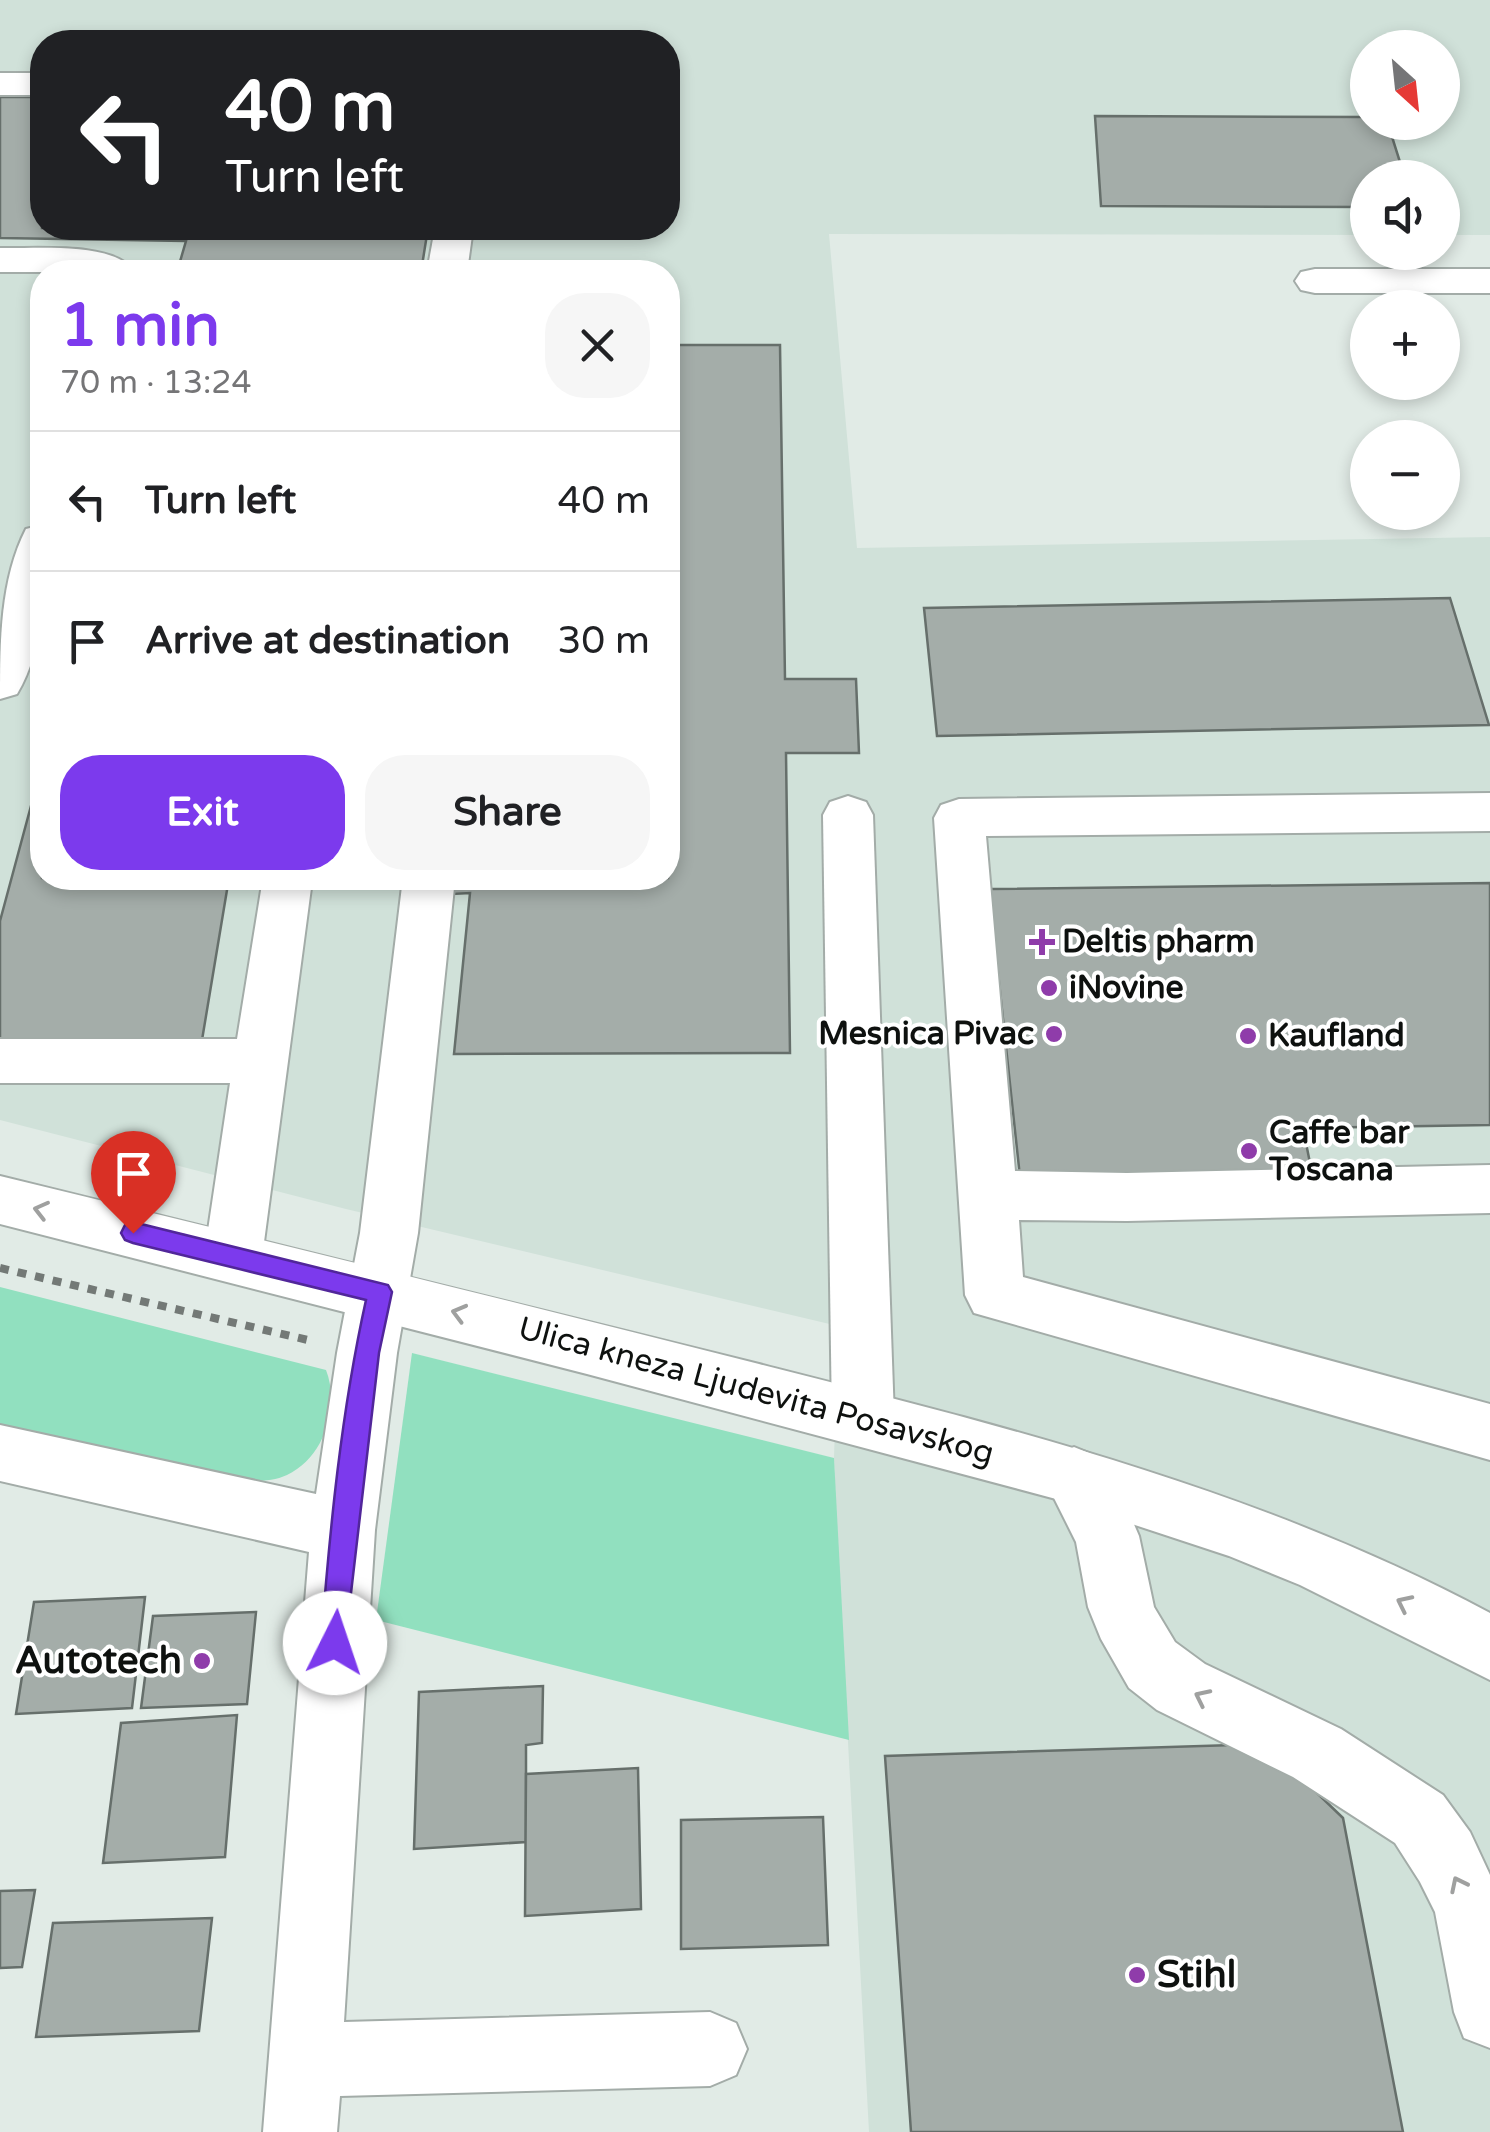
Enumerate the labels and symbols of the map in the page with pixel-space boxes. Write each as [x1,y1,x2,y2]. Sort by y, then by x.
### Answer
north arrow [1350,30,1460,140]
place label: Deltis pharm [1062,923,1255,961]
marker: Deltis pharm [1031,931,1053,953]
place label: iNovine [1069,969,1184,1007]
marker: iNovine [1038,977,1060,999]
place label: Mesnica Pivac [818,1015,1034,1053]
place label: Kaufland [1268,1017,1405,1055]
marker: Mesnica Pivac [1043,1023,1065,1045]
marker: Kaufland [1237,1025,1259,1047]
place label: Caffe bar Toscana [1268,1114,1410,1189]
pin [91,1131,176,1234]
marker: Caffe bar Toscana [1238,1140,1260,1162]
one-way arrow [33,1201,50,1222]
one-way arrow [451,1304,468,1325]
street label: Ulica kneza Ljudevita Posavskog [514,1309,998,1473]
position arrow [283,1591,387,1695]
one-way arrow [1396,1596,1414,1615]
place label: Autotech [15,1638,182,1684]
marker: Autotech [191,1650,213,1672]
one-way arrow [1194,1689,1212,1709]
one-way arrow [1450,1876,1470,1894]
place label: Stihl [1157,1952,1236,1998]
marker: Stihl [1126,1964,1148,1986]

